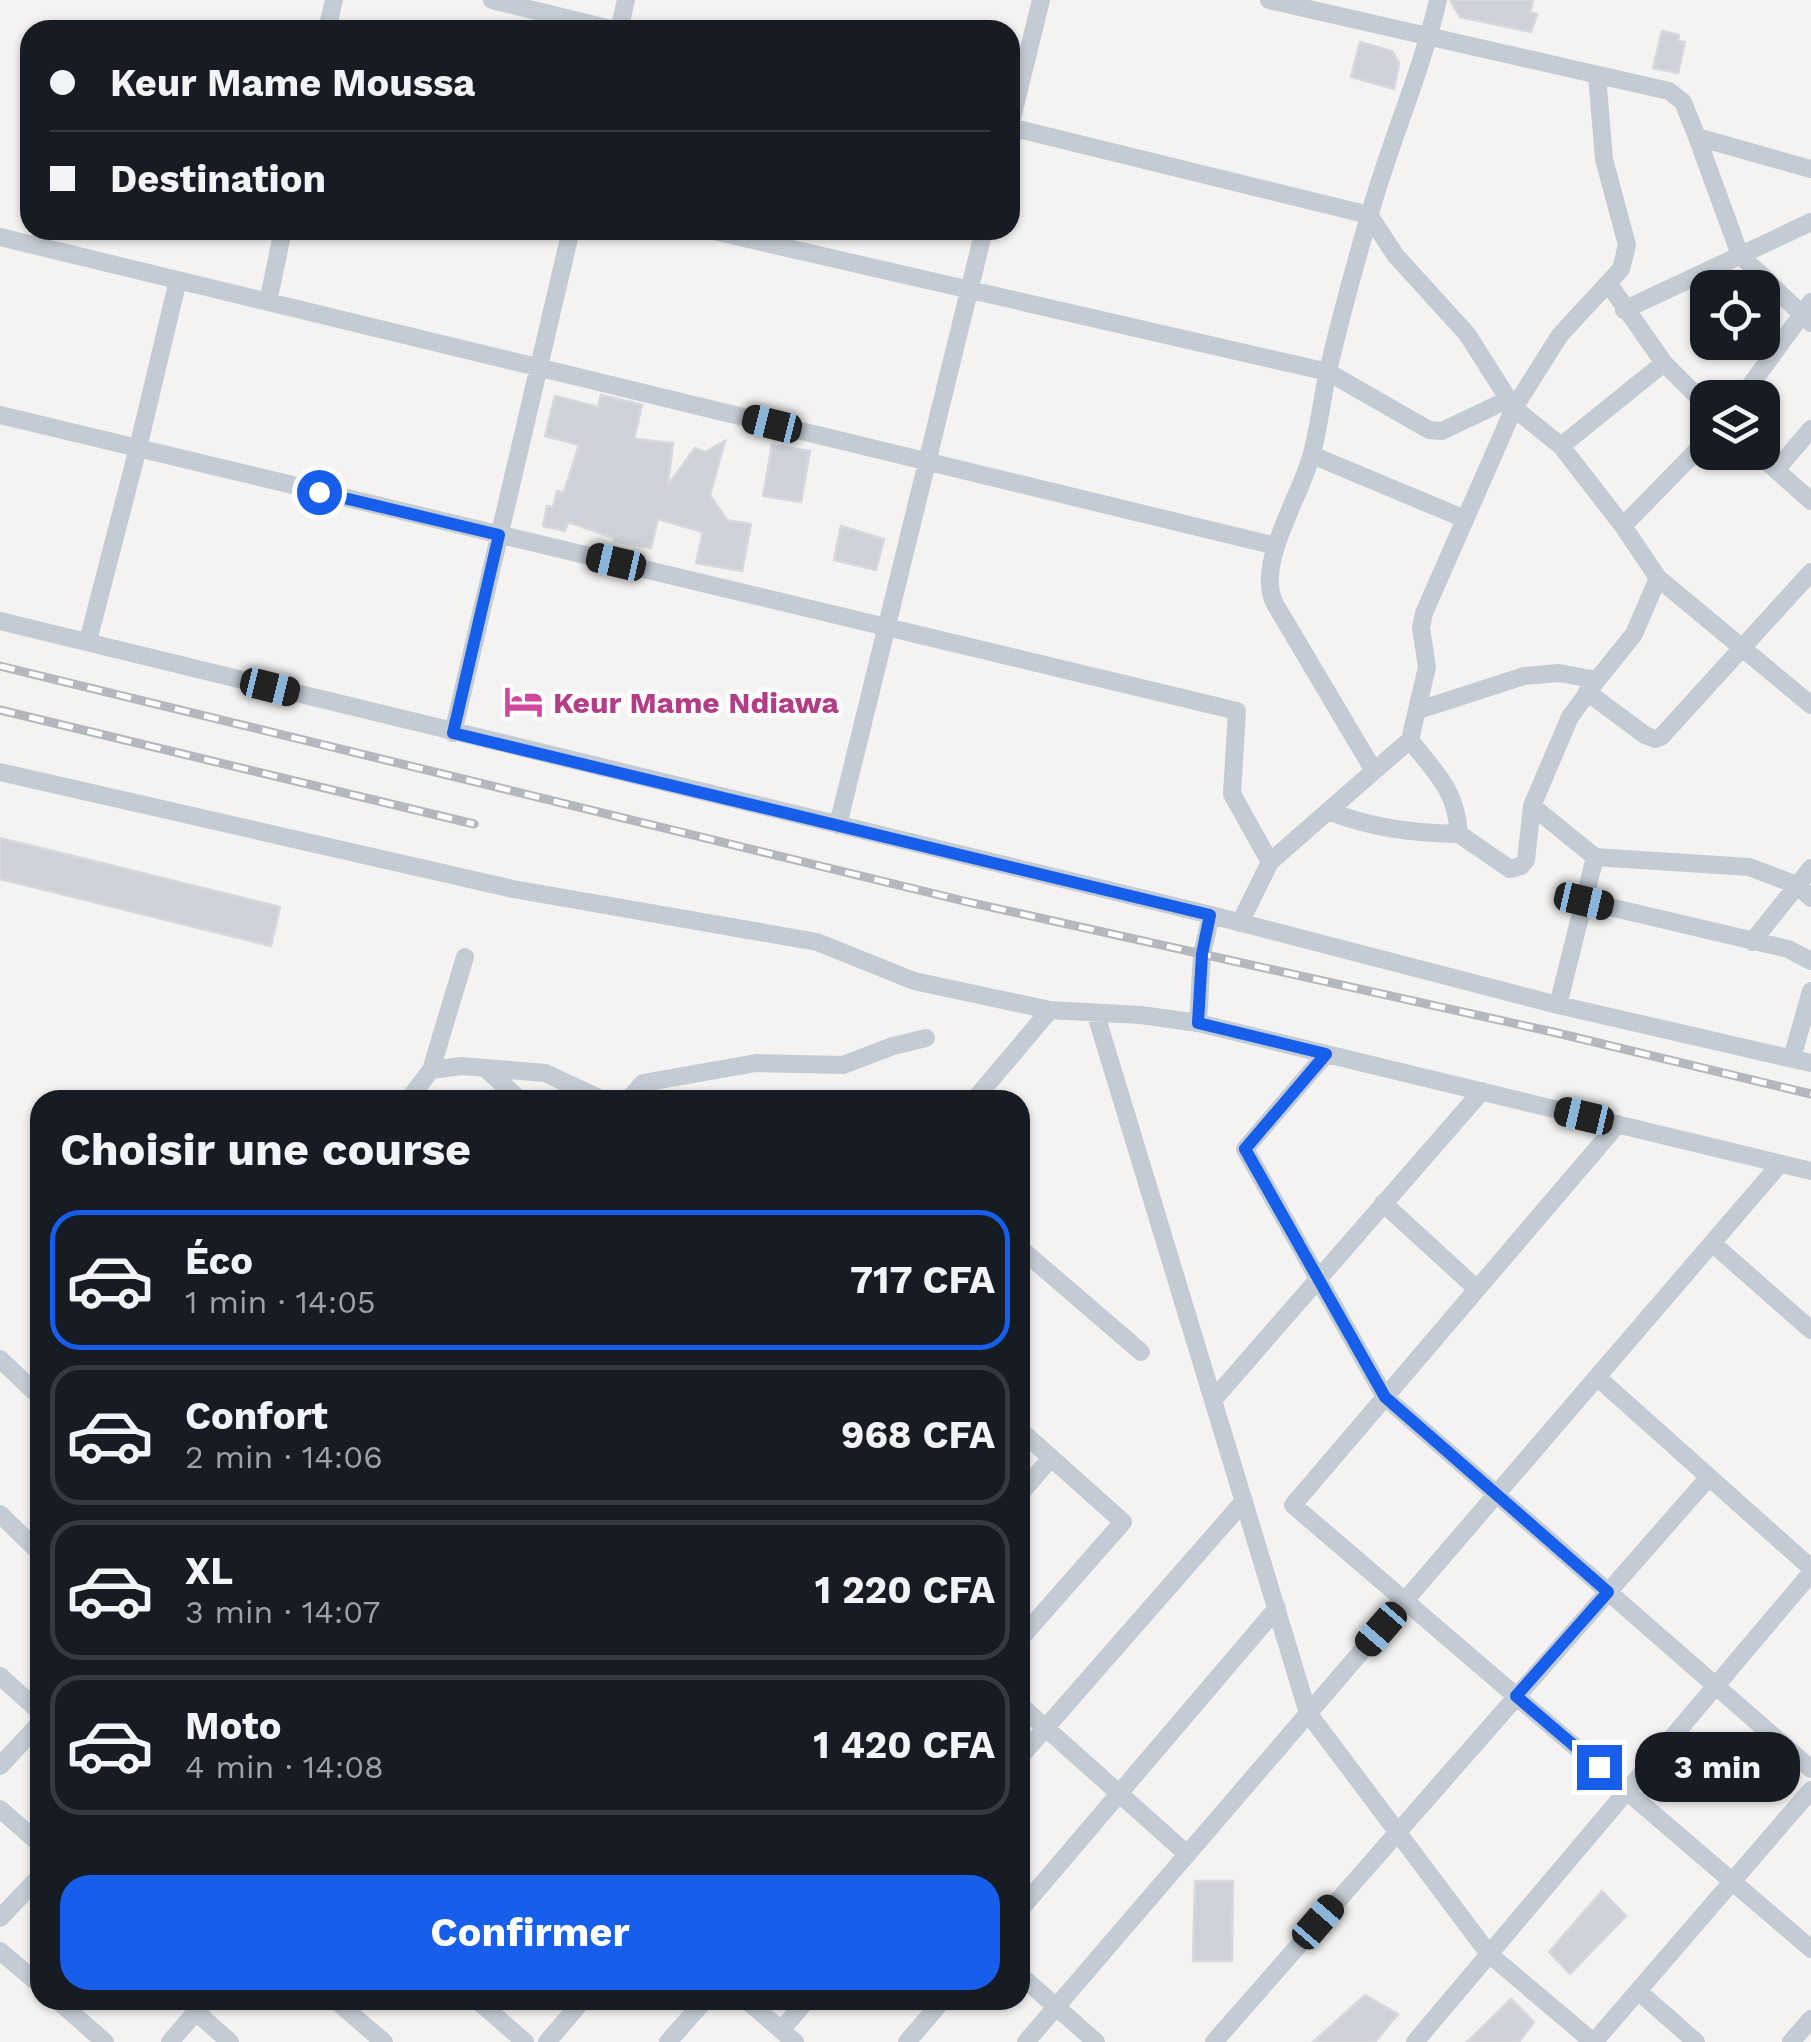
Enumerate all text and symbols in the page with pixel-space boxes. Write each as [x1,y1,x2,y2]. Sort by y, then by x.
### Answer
text: Keur Mame Moussa [110,61,475,105]
text: Destination [110,157,326,201]
map controls [1690,270,1780,470]
button: locate [1690,270,1780,360]
button: layers [1690,380,1780,470]
car [739,402,805,446]
route start [297,470,342,515]
car [583,541,649,583]
car [237,665,303,709]
hotel icon: Keur Mame Ndiawa [502,681,544,723]
place label: Keur Mame Ndiawa [553,685,840,720]
car [1551,880,1617,922]
car [1551,1095,1617,1137]
text: Choisir une course [60,1123,471,1176]
icon: car [65,1235,155,1325]
text: Éco [185,1239,253,1283]
text: 717 CFA [850,1258,995,1302]
text: 1 min · 14:05 [185,1283,376,1321]
icon: car [65,1390,155,1480]
text: Confort [185,1394,328,1438]
text: 968 CFA [841,1413,995,1457]
text: 2 min · 14:06 [185,1438,383,1476]
icon: car [65,1545,155,1635]
text: XL [185,1549,233,1593]
text: 1 220 CFA [815,1568,995,1612]
text: 3 min · 14:07 [185,1593,381,1631]
car [1350,1597,1412,1661]
icon: car [65,1700,155,1790]
text: Moto [185,1704,281,1748]
text: 1 420 CFA [813,1723,995,1767]
callout: 3 min [1634,1732,1799,1802]
route end [1577,1745,1622,1790]
text: 4 min · 14:08 [185,1748,384,1786]
text: 3 min [1674,1748,1761,1786]
button: Confirmer [60,1875,1000,1990]
car [1287,1890,1349,1954]

